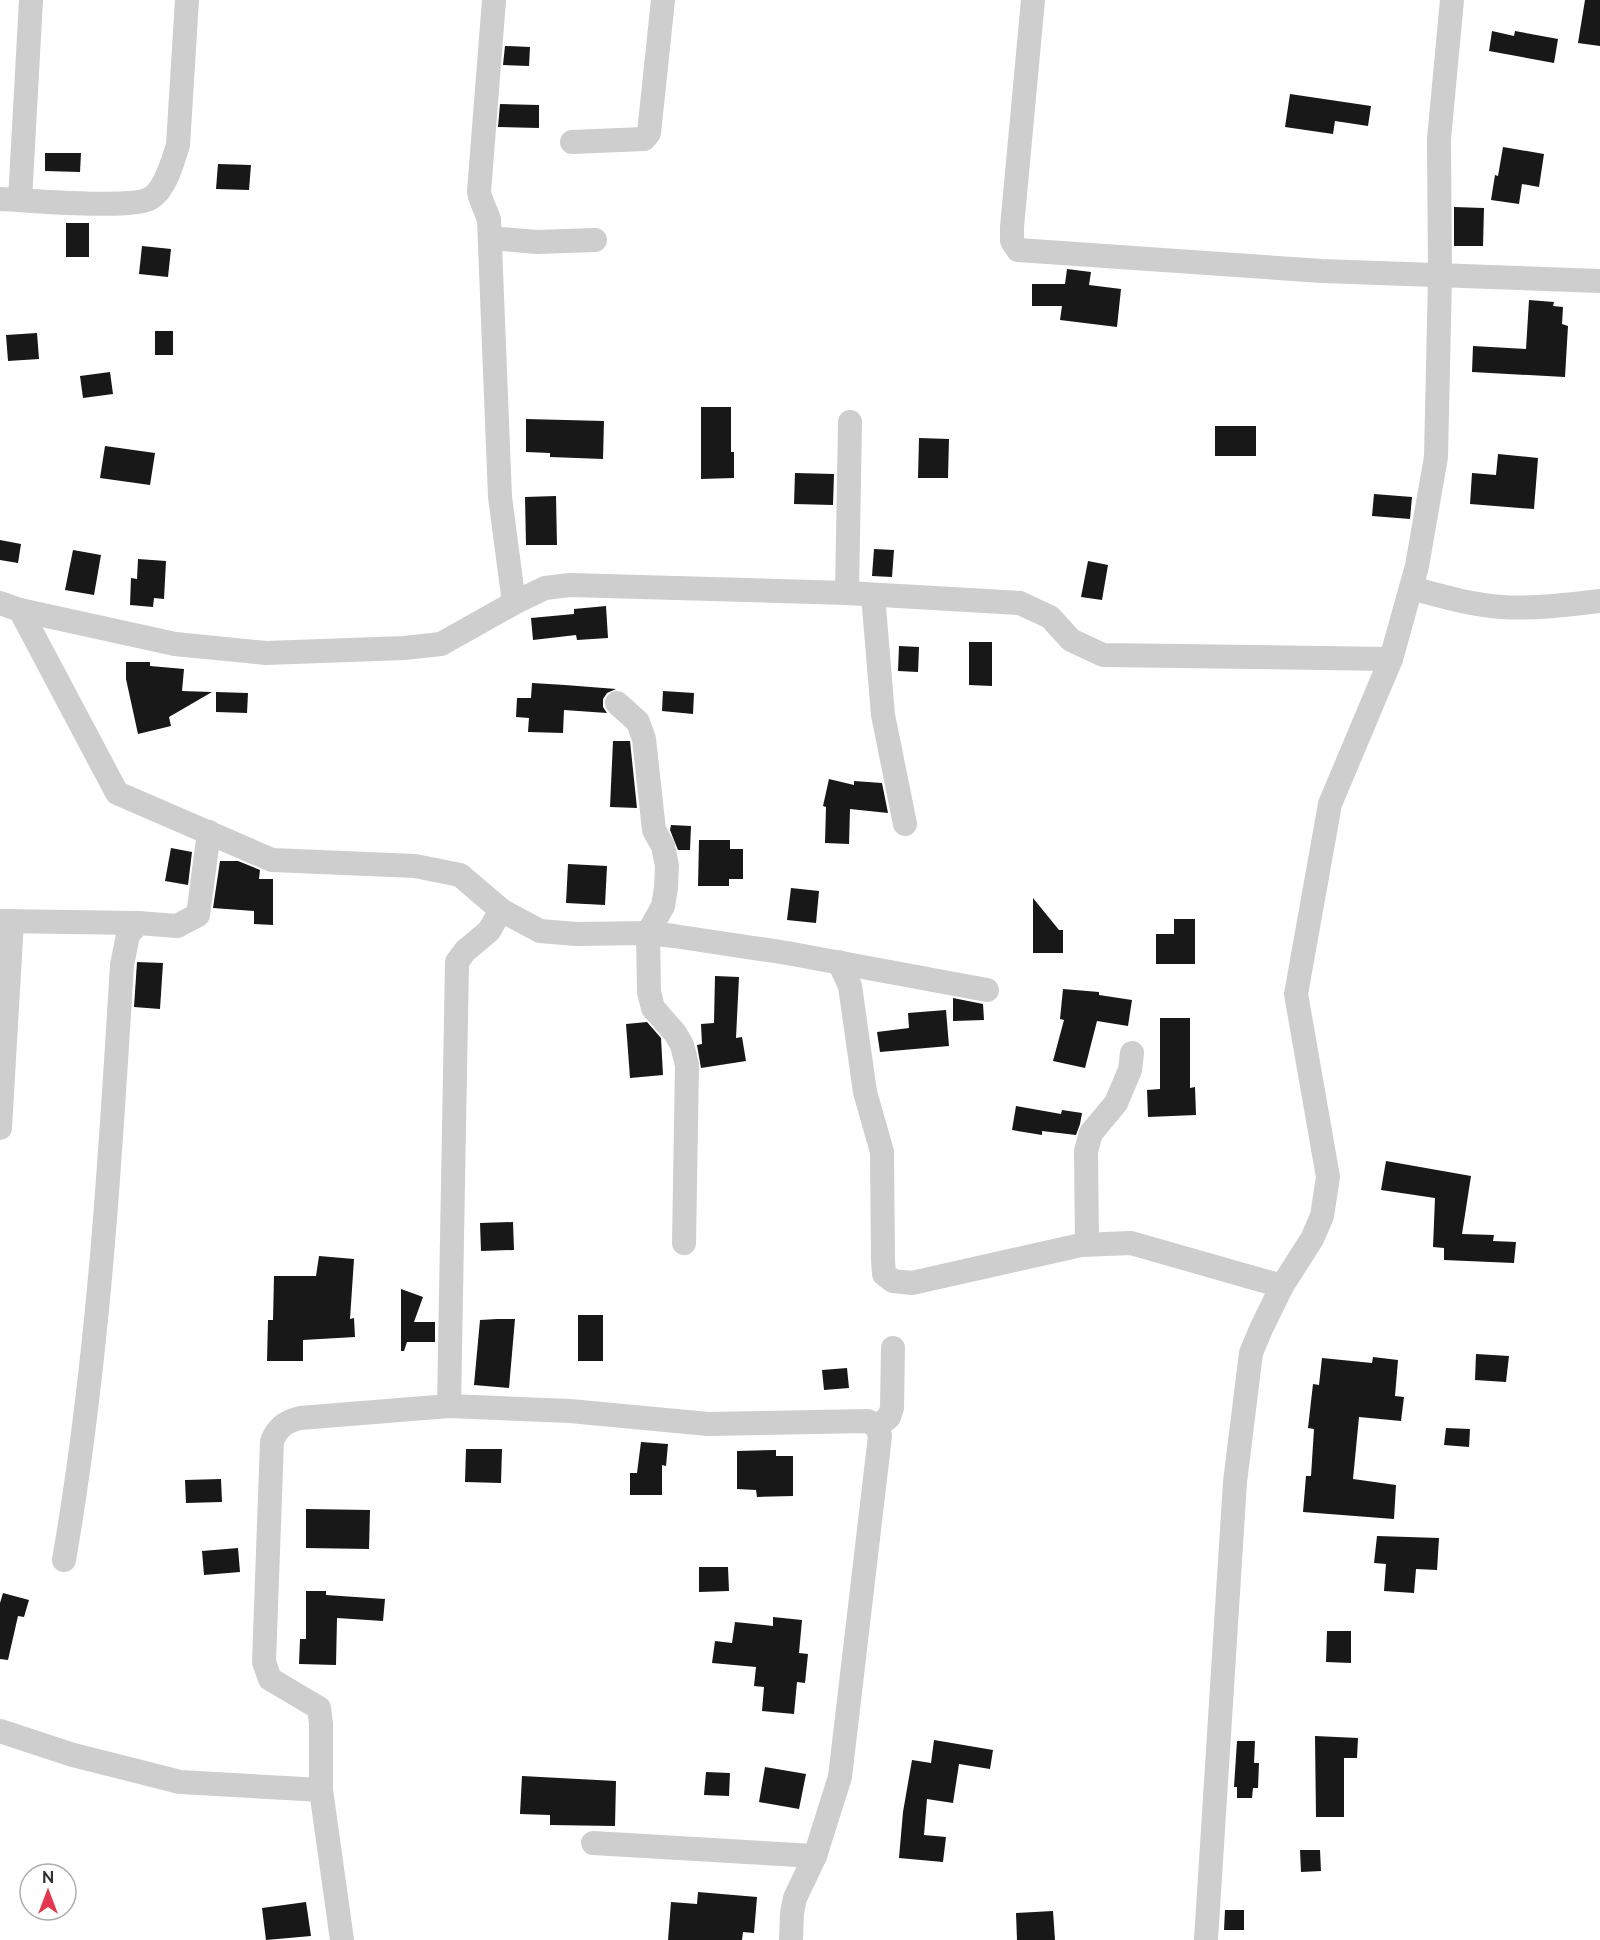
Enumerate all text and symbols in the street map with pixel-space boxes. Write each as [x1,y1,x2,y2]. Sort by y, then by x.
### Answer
north arrow [18,1862,78,1922]
text: N [42,1868,54,1887]

